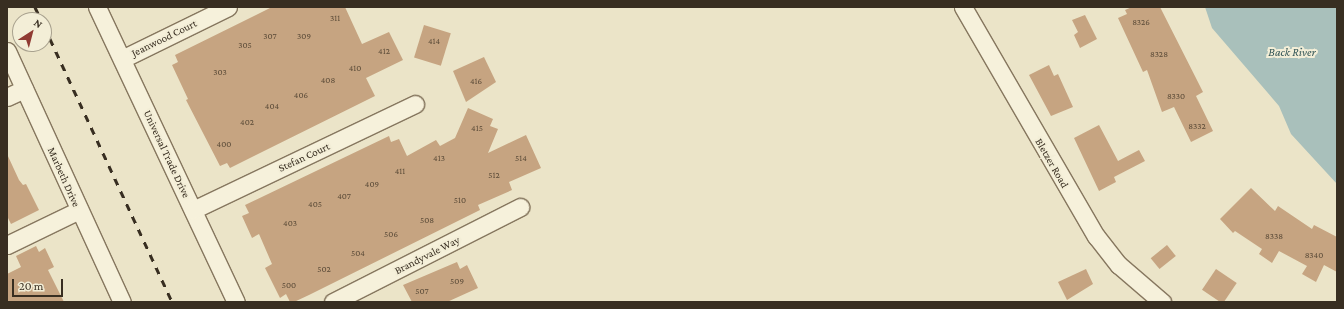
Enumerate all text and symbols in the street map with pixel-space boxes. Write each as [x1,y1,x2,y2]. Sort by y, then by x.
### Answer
north arrow [12,12,52,52]
house number: 311 [330,13,340,23]
text: N [32,16,45,30]
street label: Jeanwood Court [129,16,199,60]
house number: 8326 [1132,17,1150,27]
house number: 307 [263,31,277,41]
house number: 309 [297,31,311,41]
house number: 414 [428,36,440,46]
house number: 305 [238,40,252,50]
house number: 412 [378,46,390,56]
water label: Back River [1268,46,1316,60]
house number: 8328 [1150,49,1168,59]
house number: 410 [349,63,361,73]
house number: 303 [213,67,227,77]
house number: 408 [321,75,335,85]
house number: 416 [470,76,482,86]
house number: 406 [294,90,308,100]
house number: 8330 [1167,91,1185,101]
house number: 404 [265,101,279,111]
street label: Universal Trade Drive [141,108,193,200]
house number: 402 [240,117,254,127]
house number: 8332 [1188,121,1206,131]
house number: 415 [471,123,483,133]
street label: Bletzer Road [1033,136,1071,190]
house number: 400 [217,139,231,149]
street label: Stefan Court [276,139,332,175]
street label: Marbeth Drive [45,145,83,209]
house number: 413 [433,153,445,163]
house number: 514 [515,153,527,163]
house number: 411 [395,166,405,176]
house number: 512 [488,170,500,180]
house number: 409 [365,179,379,189]
house number: 407 [337,191,351,201]
house number: 510 [454,195,466,205]
house number: 405 [308,199,322,209]
house number: 508 [420,215,434,225]
house number: 403 [283,218,297,228]
house number: 506 [384,229,398,239]
house number: 8338 [1265,231,1283,241]
street label: Brandyvale Way [392,233,462,277]
house number: 504 [351,248,365,258]
house number: 8340 [1305,250,1323,260]
house number: 502 [317,264,331,274]
scale bar [14,271,65,297]
house number: 509 [450,276,464,286]
text: 20 m [19,279,43,293]
house number: 500 [282,280,296,290]
house number: 507 [415,286,429,296]

